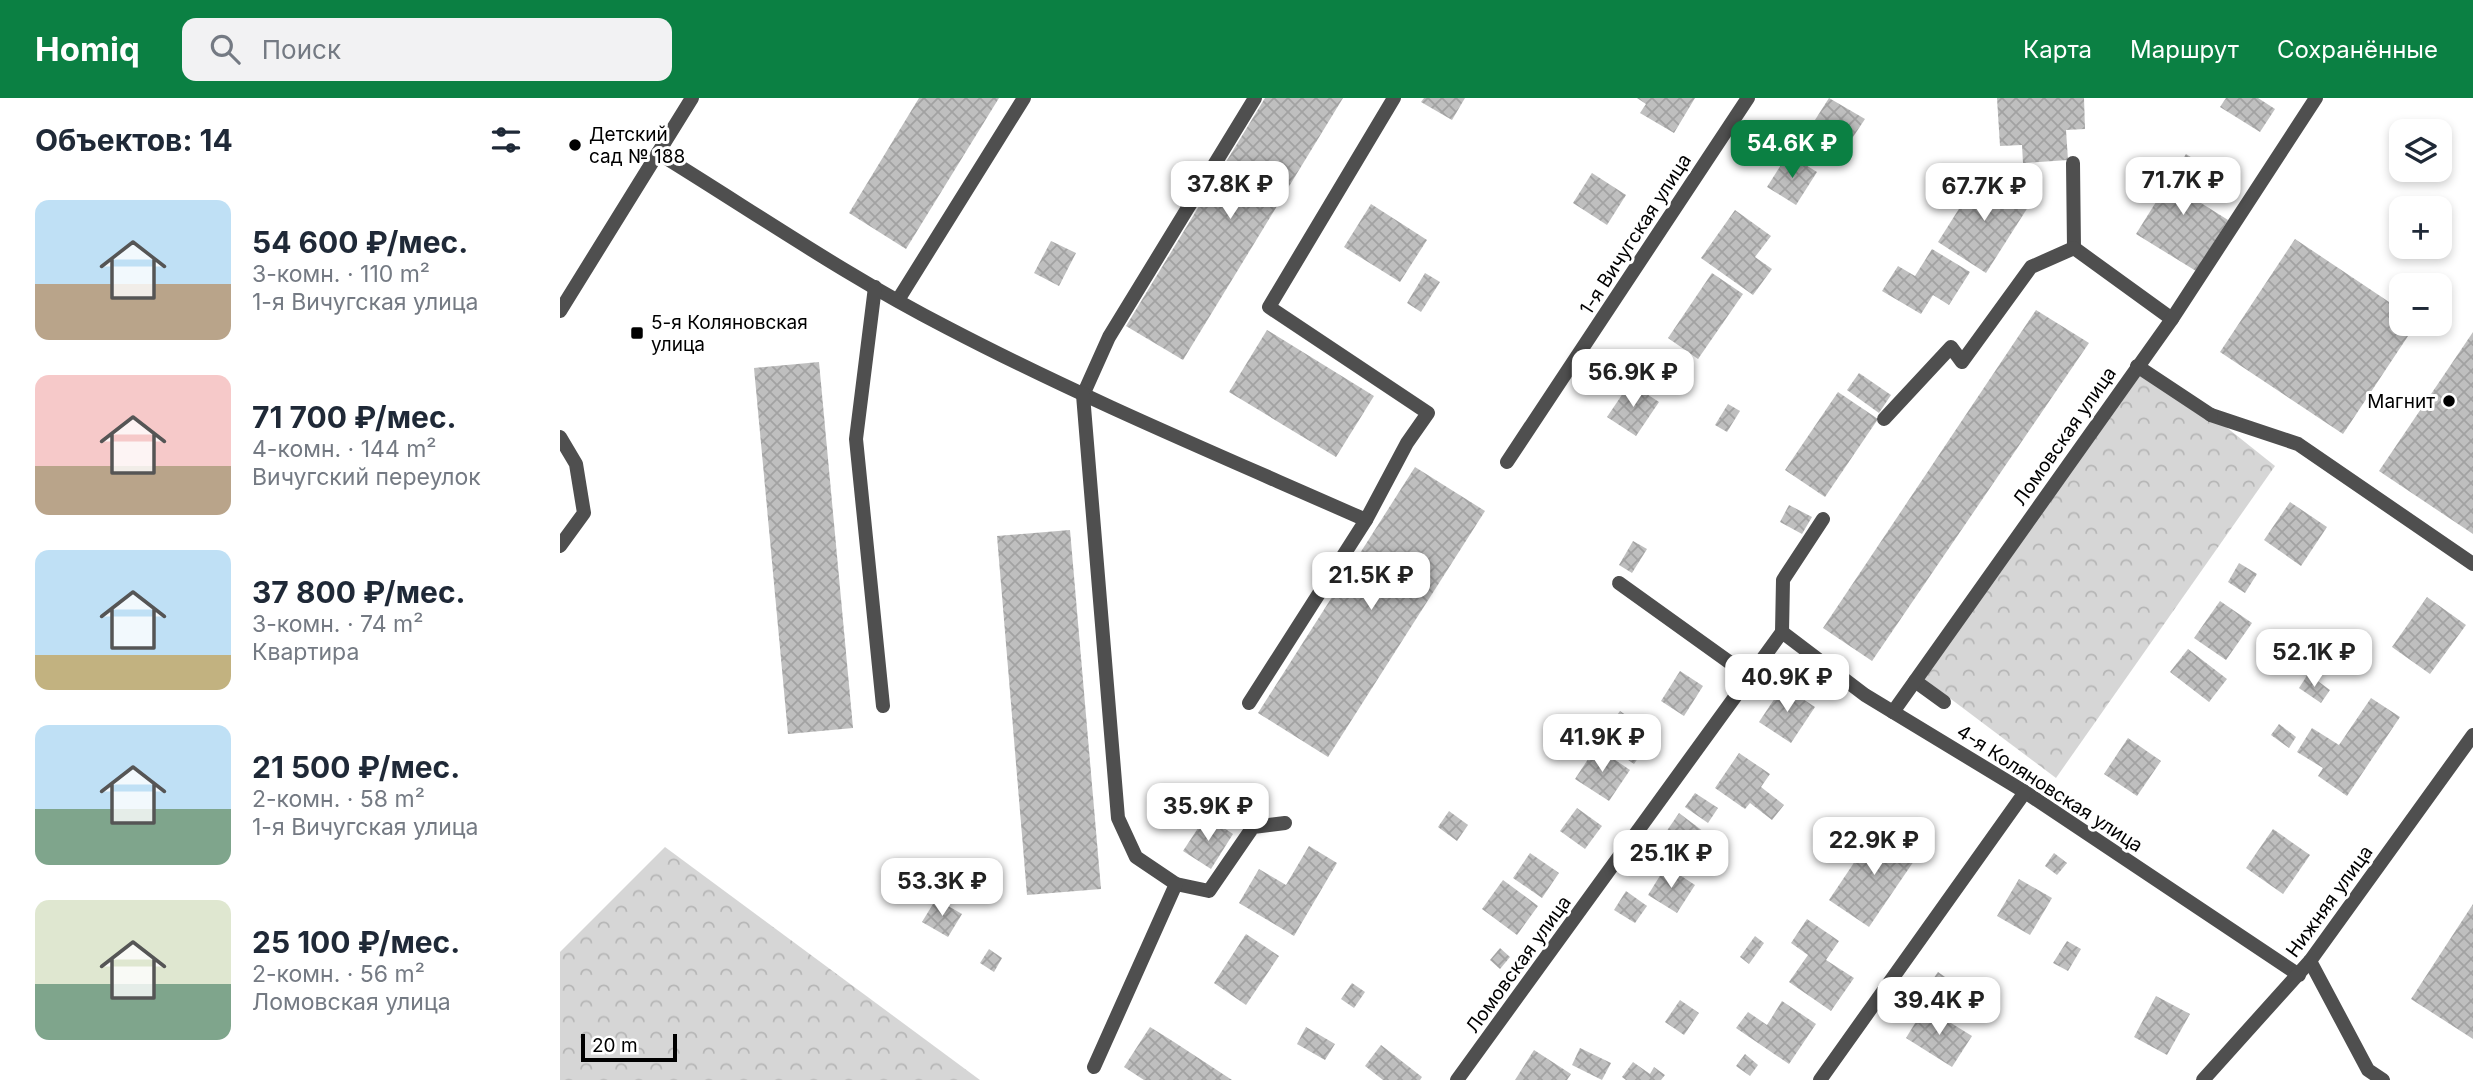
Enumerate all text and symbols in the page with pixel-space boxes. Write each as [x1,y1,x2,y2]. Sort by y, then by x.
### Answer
search box [182,18,672,81]
text: Homiq [35,29,140,69]
icon: search [206,30,244,68]
text: Поиск [262,34,341,65]
text: Карта [2023,35,2092,64]
text: Маршрут [2130,35,2239,64]
text: Сохранённые [2277,35,2438,64]
map controls [2389,119,2452,336]
button: layers [2389,119,2452,182]
pin: 54.6K ₽ [1727,120,1857,180]
icon: filters [487,121,525,159]
text: Объектов: 14 [35,122,233,158]
place label: Детский сад № 188 [589,123,685,168]
text: 54.6K ₽ [1747,129,1837,157]
marker: Детский сад № 188 [567,137,583,153]
street label: 1-я Вичугская улица [1575,150,1696,319]
pin: 71.7K ₽ [2118,158,2248,217]
pin: 37.8K ₽ [1165,162,1295,221]
pin: 67.7K ₽ [1919,164,2049,223]
text: 71.7K ₽ [2142,166,2224,194]
text: 37.8K ₽ [1187,170,1273,198]
text: 67.7K ₽ [1942,172,2026,200]
button: + [2389,196,2452,259]
text: 54 600 ₽/мес. [252,224,468,260]
icon: home [91,228,175,312]
text: 3-комн. · 110 m² [252,260,430,288]
button: − [2389,273,2452,336]
text: 1-я Вичугская улица [252,288,478,316]
place label: 5-я Коляновская улица [651,311,808,356]
marker: 5-я Коляновская улица [629,325,645,341]
pin: 56.9K ₽ [1568,350,1698,409]
text: 56.9K ₽ [1588,358,1678,386]
street label: Ломовская улица [2008,362,2121,510]
place label: Магнит [2367,390,2435,413]
marker: Магнит [2441,393,2457,409]
text: 71 700 ₽/мес. [252,399,457,435]
icon: home [91,403,175,487]
text: 4-комн. · 144 m² [252,435,437,463]
text: Вичугский переулок [252,463,481,491]
pin: 21.5K ₽ [1306,552,1436,612]
text: 21.5K ₽ [1328,561,1414,589]
text: 37 800 ₽/мес. [252,574,466,610]
icon: home [91,578,175,662]
text: 3-комн. · 74 m² [252,610,423,638]
pin: 52.1K ₽ [2249,630,2379,689]
text: Квартира [252,638,359,666]
text: 52.1K ₽ [2272,638,2356,666]
pin: 40.9K ₽ [1722,654,1852,714]
text: 40.9K ₽ [1741,663,1833,691]
pin: 41.9K ₽ [1537,714,1667,774]
street label: 4-я Коляновская улица [1953,720,2147,857]
text: 41.9K ₽ [1559,723,1645,751]
text: 21 500 ₽/мес. [252,749,460,785]
icon: home [91,753,175,837]
pin: 35.9K ₽ [1143,784,1273,843]
text: 2-комн. · 58 m² [252,785,425,813]
text: 35.9K ₽ [1163,792,1253,820]
text: 1-я Вичугская улица [252,813,478,841]
pin: 22.9K ₽ [1809,818,1939,877]
text: 22.9K ₽ [1829,826,1919,854]
pin: 25.1K ₽ [1606,830,1736,890]
text: 25.1K ₽ [1629,839,1713,867]
street label: Нижняя улица [2281,841,2378,962]
pin: 53.3K ₽ [877,858,1007,918]
text: 53.3K ₽ [897,867,987,895]
street label: Ломовская улица [1461,891,1576,1037]
text: 25 100 ₽/мес. [252,924,460,960]
icon: home [91,928,175,1012]
text: 2-комн. · 56 m² [252,960,425,988]
pin: 39.4K ₽ [1874,978,2004,1037]
text: 39.4K ₽ [1893,986,1985,1014]
text: Ломовская улица [252,988,451,1016]
scale bar [581,1031,677,1063]
text: 20 m [592,1034,638,1057]

